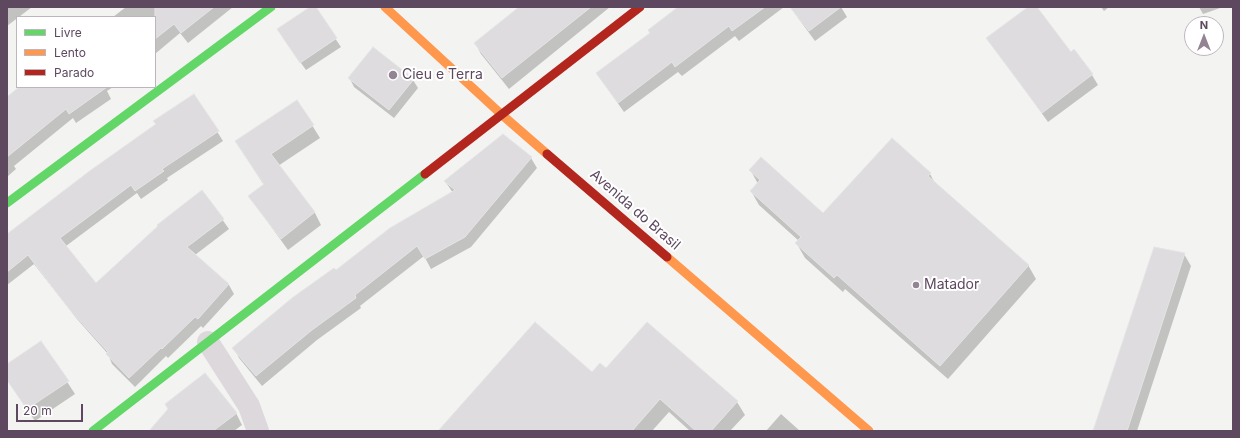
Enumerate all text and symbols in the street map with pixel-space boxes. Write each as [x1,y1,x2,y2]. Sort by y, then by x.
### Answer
legend [16,16,156,88]
north arrow [1184,16,1224,56]
text: N [1200,18,1208,32]
text: Livre [54,25,82,40]
text: Lento [54,45,86,60]
text: Parado [54,65,94,80]
place label: Cieu e Terra [402,67,483,83]
marker: Cieu e Terra [387,69,399,81]
street label: Avenida do Brasil [587,166,683,254]
place label: Matador [924,277,979,293]
marker: Matador [911,280,921,290]
scale bar [18,396,85,422]
text: 20 m [23,403,52,418]

